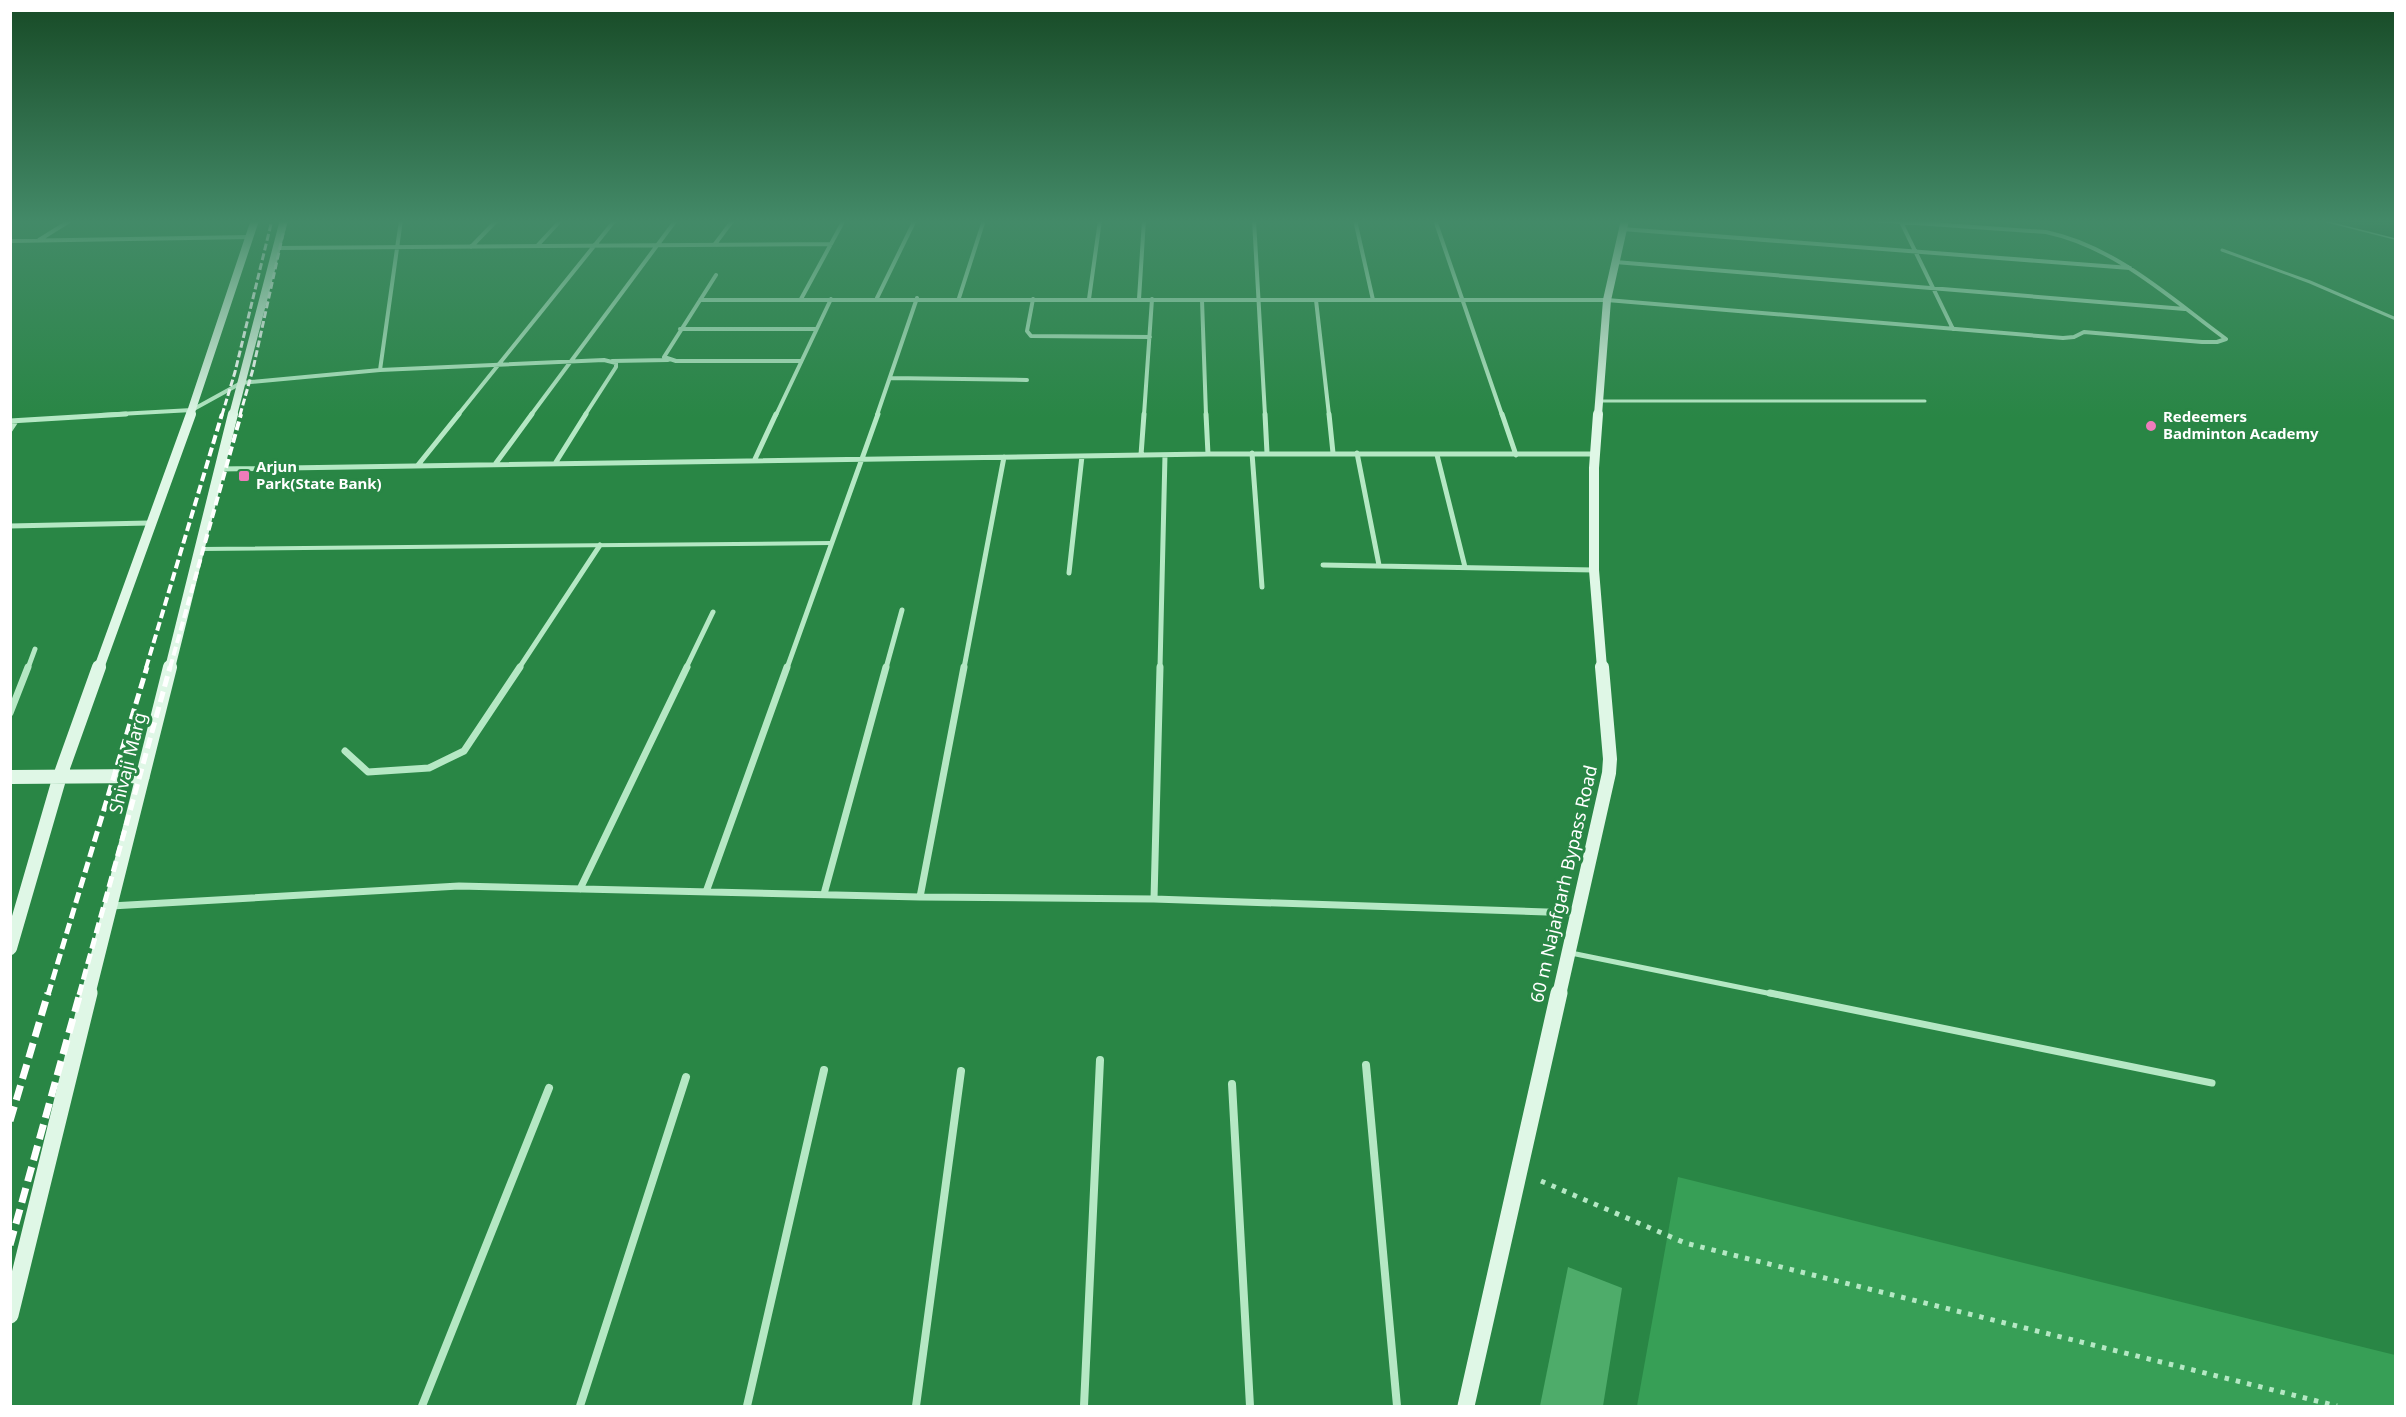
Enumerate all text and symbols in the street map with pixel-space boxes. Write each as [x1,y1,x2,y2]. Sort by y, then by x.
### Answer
place label: Redeemers Badminton Academy [2163,406,2319,443]
marker: Redeemers Badminton Academy [2144,419,2158,433]
place label: Arjun Park(State Bank) [256,456,382,493]
marker: Arjun Park(State Bank) [237,469,251,483]
street label: Shivaji Marg [103,710,151,816]
street label: 60 m Najafgarh Bypass Road [1524,763,1602,1005]

